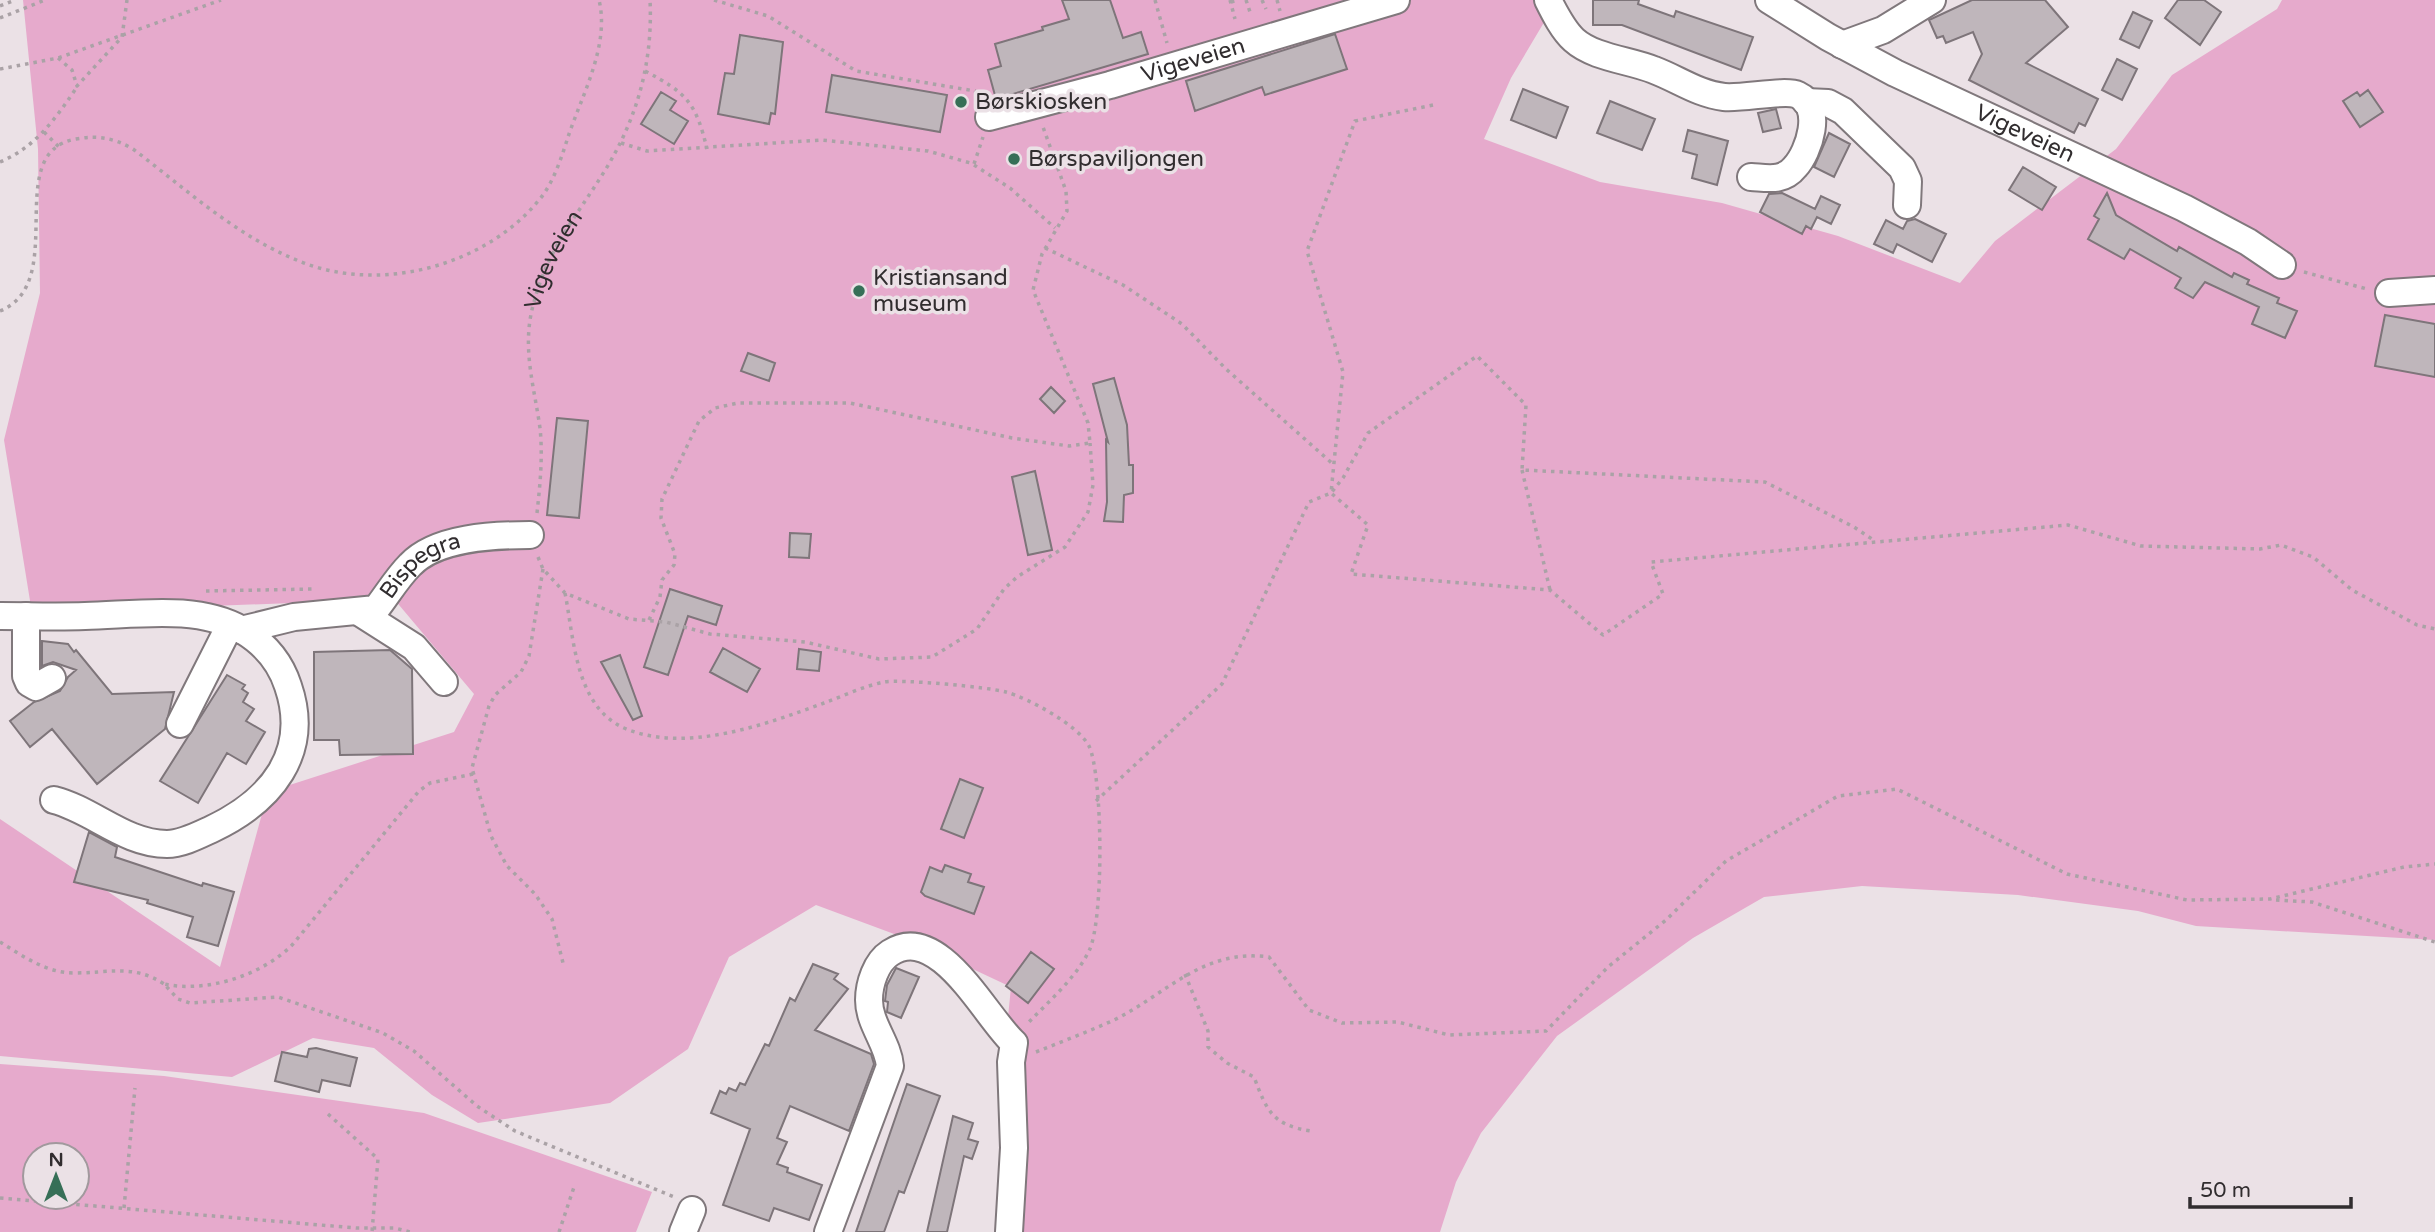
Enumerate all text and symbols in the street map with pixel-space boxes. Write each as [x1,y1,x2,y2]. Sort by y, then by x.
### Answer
street label: Vigeveien [1138,32,1248,89]
place label: Børskiosken [975,88,1107,116]
marker: Børskiosken [953,94,969,110]
street label: Vigeveien [1971,98,2079,169]
place label: Børspaviljongen [1028,145,1204,173]
marker: Børspaviljongen [1006,151,1022,167]
street label: Vigeveien [519,205,589,312]
place label: Kristiansand museum [873,264,1008,318]
marker: Kristiansand museum [851,283,867,299]
street label: Bispegra [374,527,464,604]
north arrow [21,1141,91,1211]
text: N [48,1149,64,1171]
scale bar [2190,1166,2351,1210]
text: 50 m [2200,1178,2251,1203]

